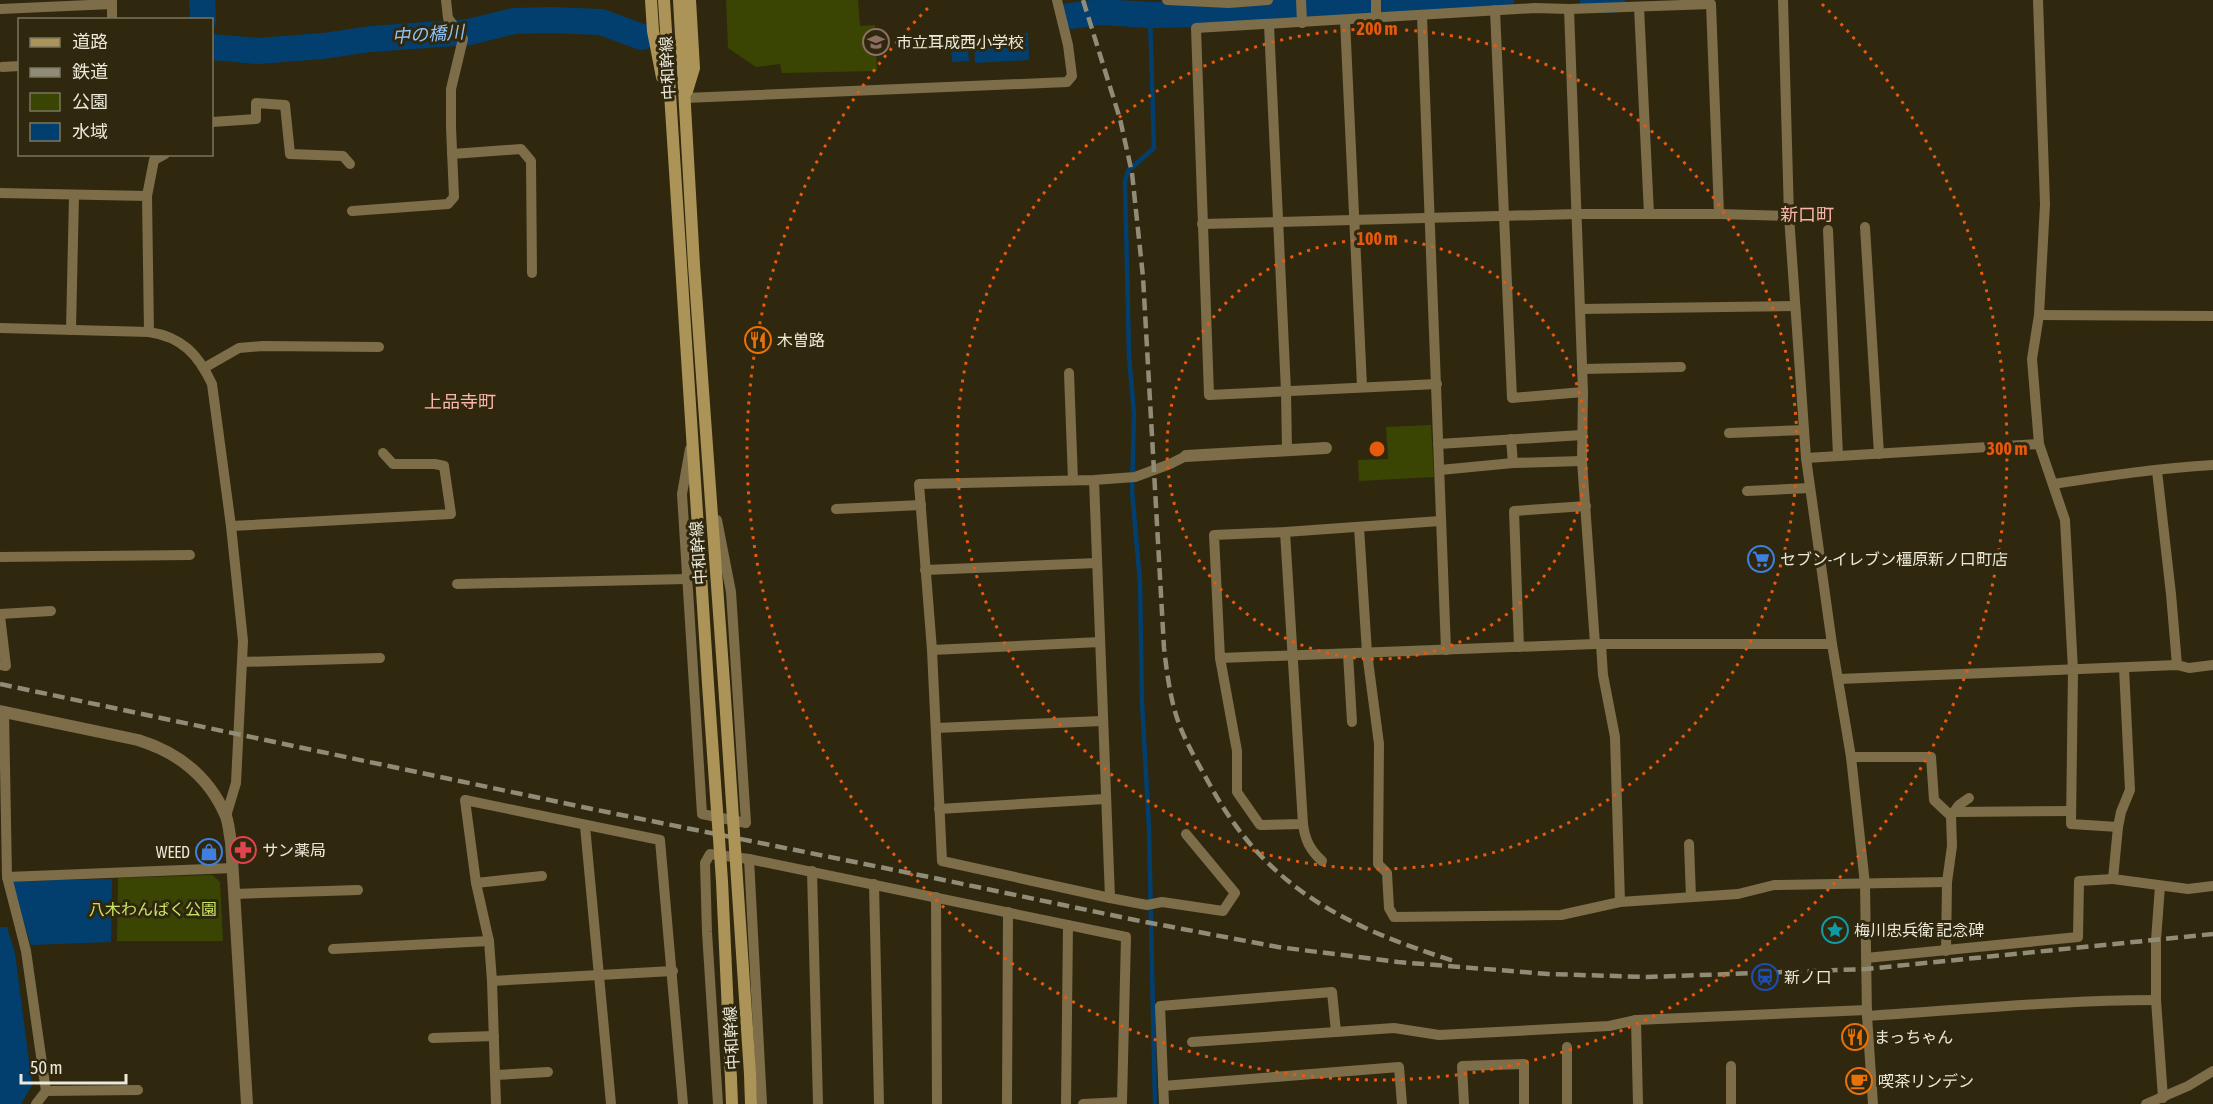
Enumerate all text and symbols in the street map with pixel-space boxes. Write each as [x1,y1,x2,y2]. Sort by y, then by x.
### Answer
legend [18,18,213,156]
text: 200 m [1357,18,1397,39]
water label: 中の橋川 [391,21,467,47]
school or university icon: 市立耳成西小学校 [861,27,891,57]
text: 道路 [72,31,108,52]
place label: 市立耳成西小学校 [896,33,1024,51]
street label: 中和幹線 [656,36,678,100]
text: 鉄道 [72,61,108,82]
text: 公園 [72,91,108,112]
text: 水域 [72,121,108,142]
district label: 新口町 [1780,204,1834,225]
text: 100 m [1357,228,1397,249]
restaurant icon: 木曽路 [743,325,773,355]
place label: 木曽路 [777,331,825,349]
district label: 上品寺町 [424,391,496,412]
text: 300 m [1987,438,2027,459]
centre of rings [1367,439,1387,459]
street label: 中和幹線 [687,520,709,586]
supermarket icon: セブン-イレブン橿原新ノ口町店 [1746,544,1776,574]
place label: セブン-イレブン橿原新ノ口町店 [1780,550,2008,568]
pharmacy icon: サン薬局 [228,835,258,865]
shop icon: WEED [194,837,224,867]
place label: サン薬局 [262,841,326,859]
place label: WEED [156,843,190,861]
park label: 八木わんぱく公園 [89,900,217,918]
place icon: 梅川忠兵衛 記念碑 [1820,915,1850,945]
place label: 梅川忠兵衛 記念碑 [1854,921,1984,939]
station icon: 新ノ口 [1750,962,1780,992]
place label: 新ノ口 [1784,968,1832,986]
street label: 中和幹線 [720,1006,742,1070]
restaurant icon: まっちゃん [1840,1022,1870,1052]
place label: まっちゃん [1874,1028,1953,1046]
scale bar [21,1047,126,1085]
text: 50 m [30,1057,62,1078]
cafe icon: 喫茶リンデン [1844,1066,1874,1096]
place label: 喫茶リンデン [1878,1072,1974,1090]

